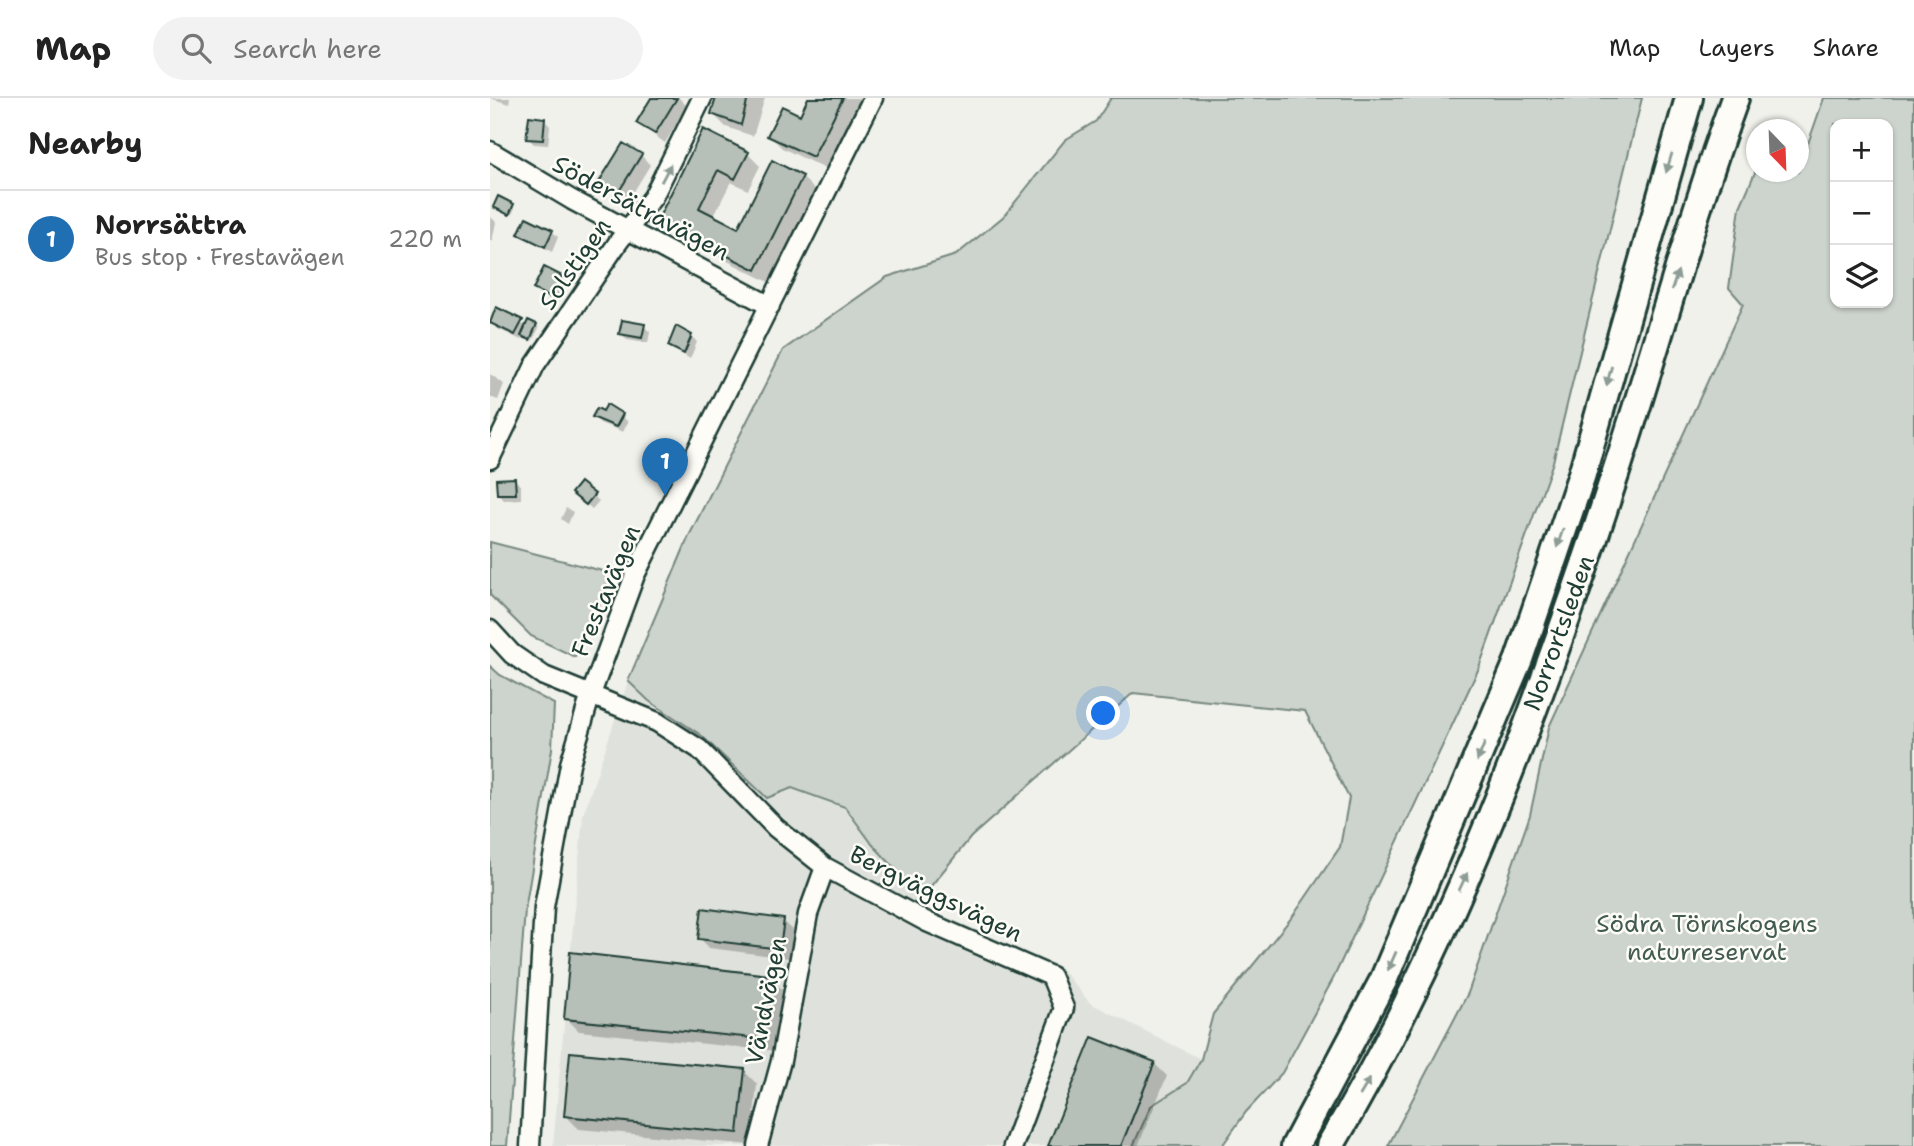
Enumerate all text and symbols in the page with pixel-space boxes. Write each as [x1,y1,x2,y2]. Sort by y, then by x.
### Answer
search box [153,17,643,80]
text: Map [35,26,111,71]
icon: search [177,29,215,67]
text: Search here [233,31,382,66]
text: Map [1609,32,1660,64]
text: Layers [1698,32,1775,64]
text: Share [1813,32,1879,64]
north arrow [1746,119,1809,182]
map controls [1830,119,1893,308]
button: + [1830,119,1893,182]
text: Nearby [28,123,143,164]
street label: Södersätravägen [547,148,735,268]
one-way arrow [1663,153,1674,174]
one-way arrow [660,163,672,183]
button: − [1830,182,1893,245]
text: Norrsättra [95,207,246,242]
street label: Solstigen [532,212,618,316]
text: 1 [46,224,56,254]
text: 220 m [388,224,462,254]
text: Bus stop · Frestavägen [95,242,345,272]
button: layers [1830,245,1893,308]
one-way arrow [1670,269,1681,290]
one-way arrow [1603,365,1614,387]
pin: 1 [642,438,688,496]
street label: Frestavägen [564,520,648,662]
one-way arrow [1554,528,1565,549]
street label: Norrortsleden [1516,551,1602,715]
your location [1086,696,1120,730]
one-way arrow [1475,741,1486,762]
street label: Bergväggsvägen [844,838,1028,950]
one-way arrow [1457,872,1469,892]
park label: Södra Törnskogens naturreservat [1596,908,1818,968]
street label: Vändvägen [738,934,794,1068]
one-way arrow [1386,951,1398,971]
one-way arrow [1358,1078,1371,1097]

